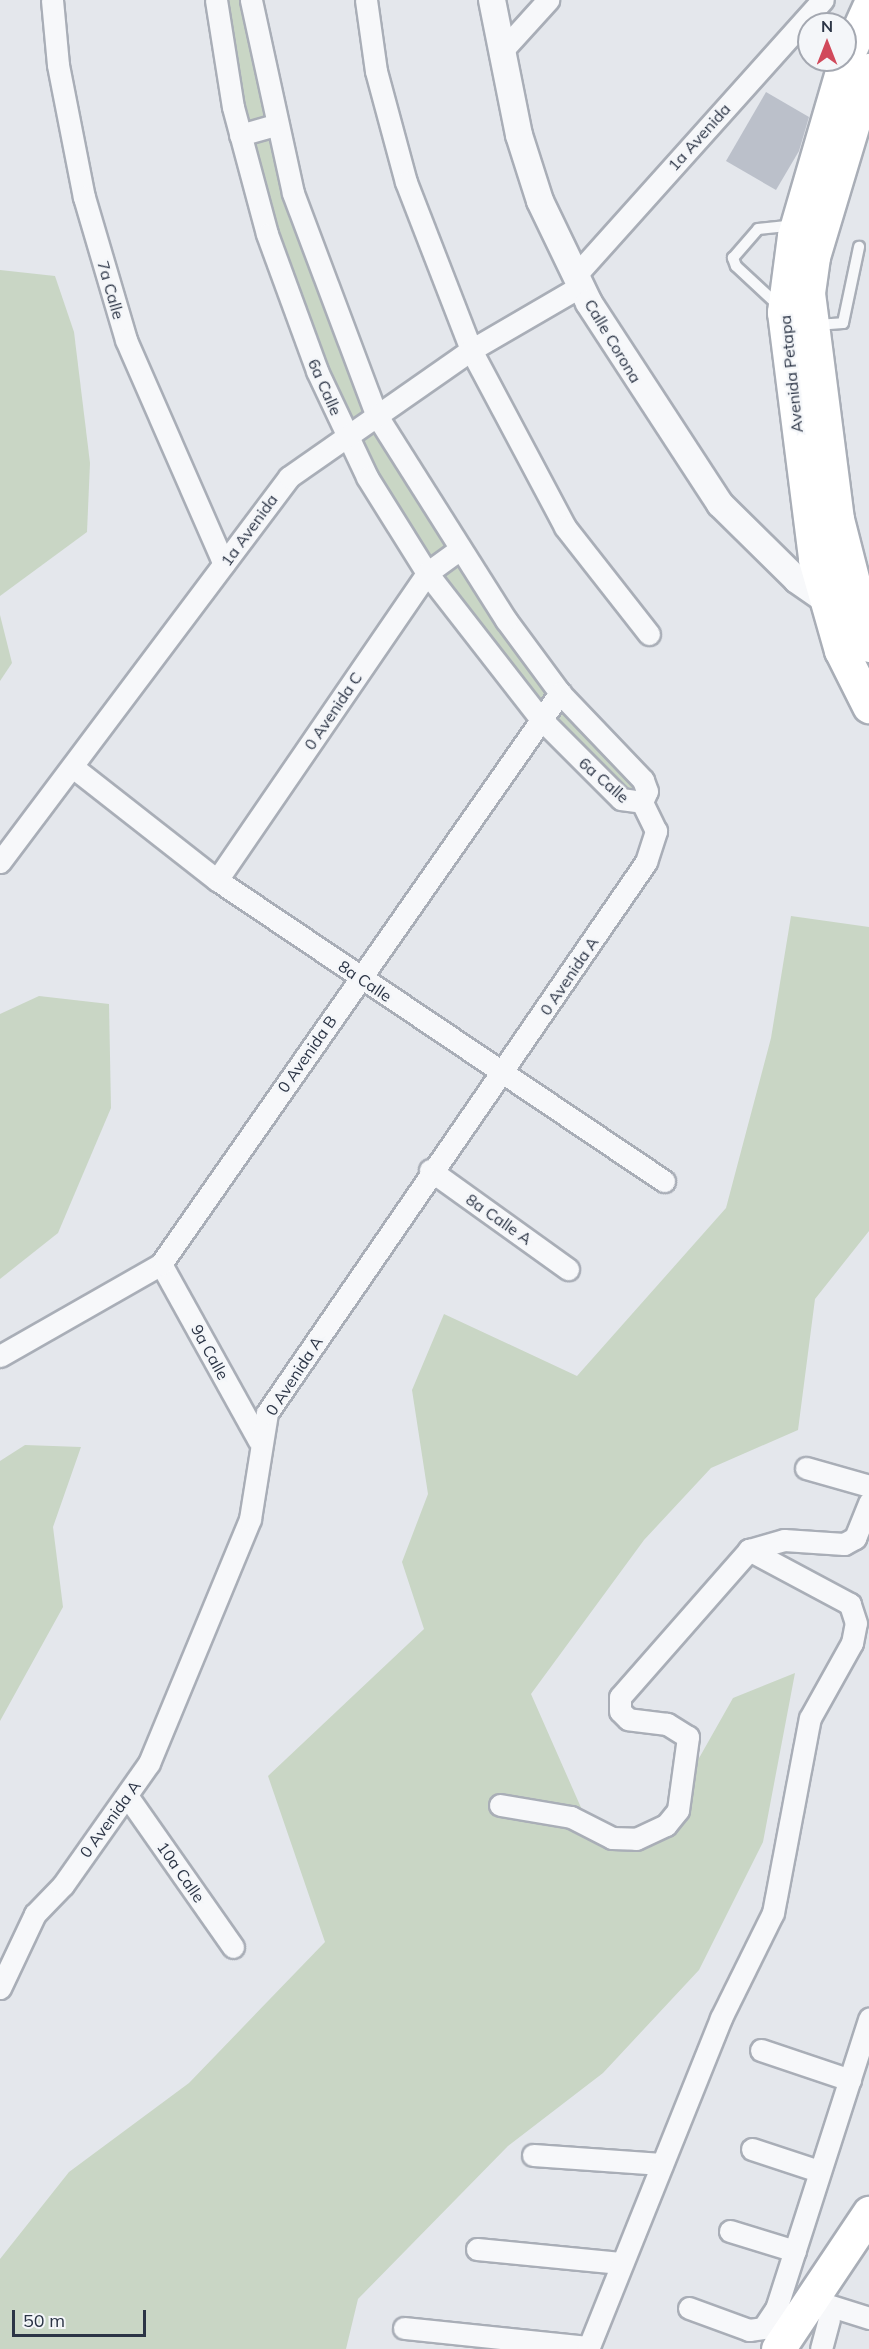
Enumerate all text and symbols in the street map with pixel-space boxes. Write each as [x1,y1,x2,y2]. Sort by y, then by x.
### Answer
north arrow [797,12,857,72]
text: N [821,16,833,36]
street label: 1a Avenida [664,99,734,175]
street label: 7a Calle [94,259,128,321]
street label: Calle Corona [581,296,645,386]
street label: Avenida Petapa [775,314,807,434]
street label: 6a Calle [304,356,346,418]
street label: 1a Avenida [216,490,282,570]
street label: 0 Avenida C [300,668,366,754]
street label: 6a Calle [575,753,633,807]
street label: 0 Avenida A [536,933,602,1019]
street label: 8a Calle [335,956,395,1006]
street label: 0 Avenida B [273,1012,341,1096]
street label: 8a Calle A [462,1189,536,1249]
street label: 9a Calle [187,1321,233,1383]
street label: 0 Avenida A [261,1333,327,1419]
street label: 0 Avenida A [76,1777,144,1861]
street label: 10a Calle [153,1838,209,1906]
scale bar [15,2298,148,2336]
text: 50 m [23,2309,65,2332]

